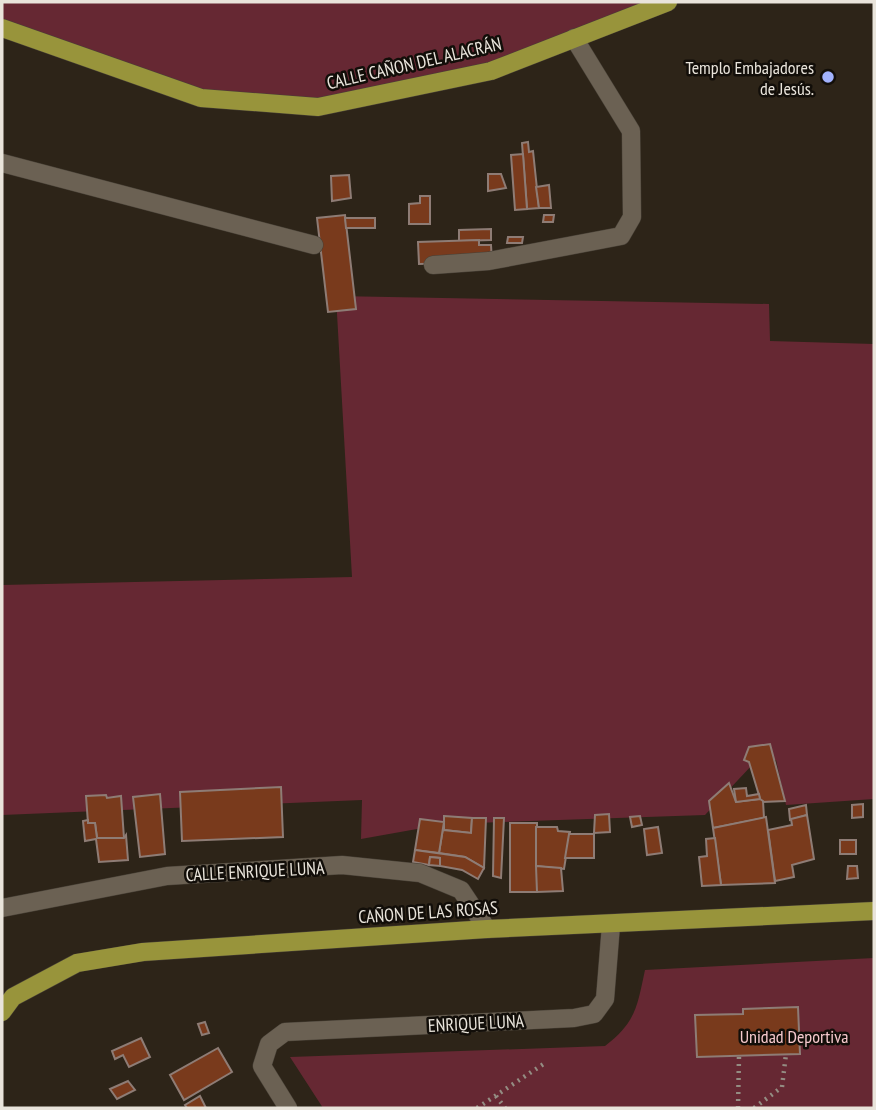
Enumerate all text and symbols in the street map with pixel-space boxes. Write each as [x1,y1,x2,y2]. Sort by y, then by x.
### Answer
street label: CALLE CAÑON DEL ALACRÁN [324,32,504,94]
place label: Templo Embajadores de Jesús. [685,56,814,100]
marker: Templo Embajadores de Jesús. [820,69,836,85]
street label: CALLE ENRIQUE LUNA [185,856,325,886]
street label: CAÑON DE LAS ROSAS [357,896,499,928]
street label: ENRIQUE LUNA [427,1009,525,1037]
park label: Unidad Deportiva [740,1025,848,1048]

